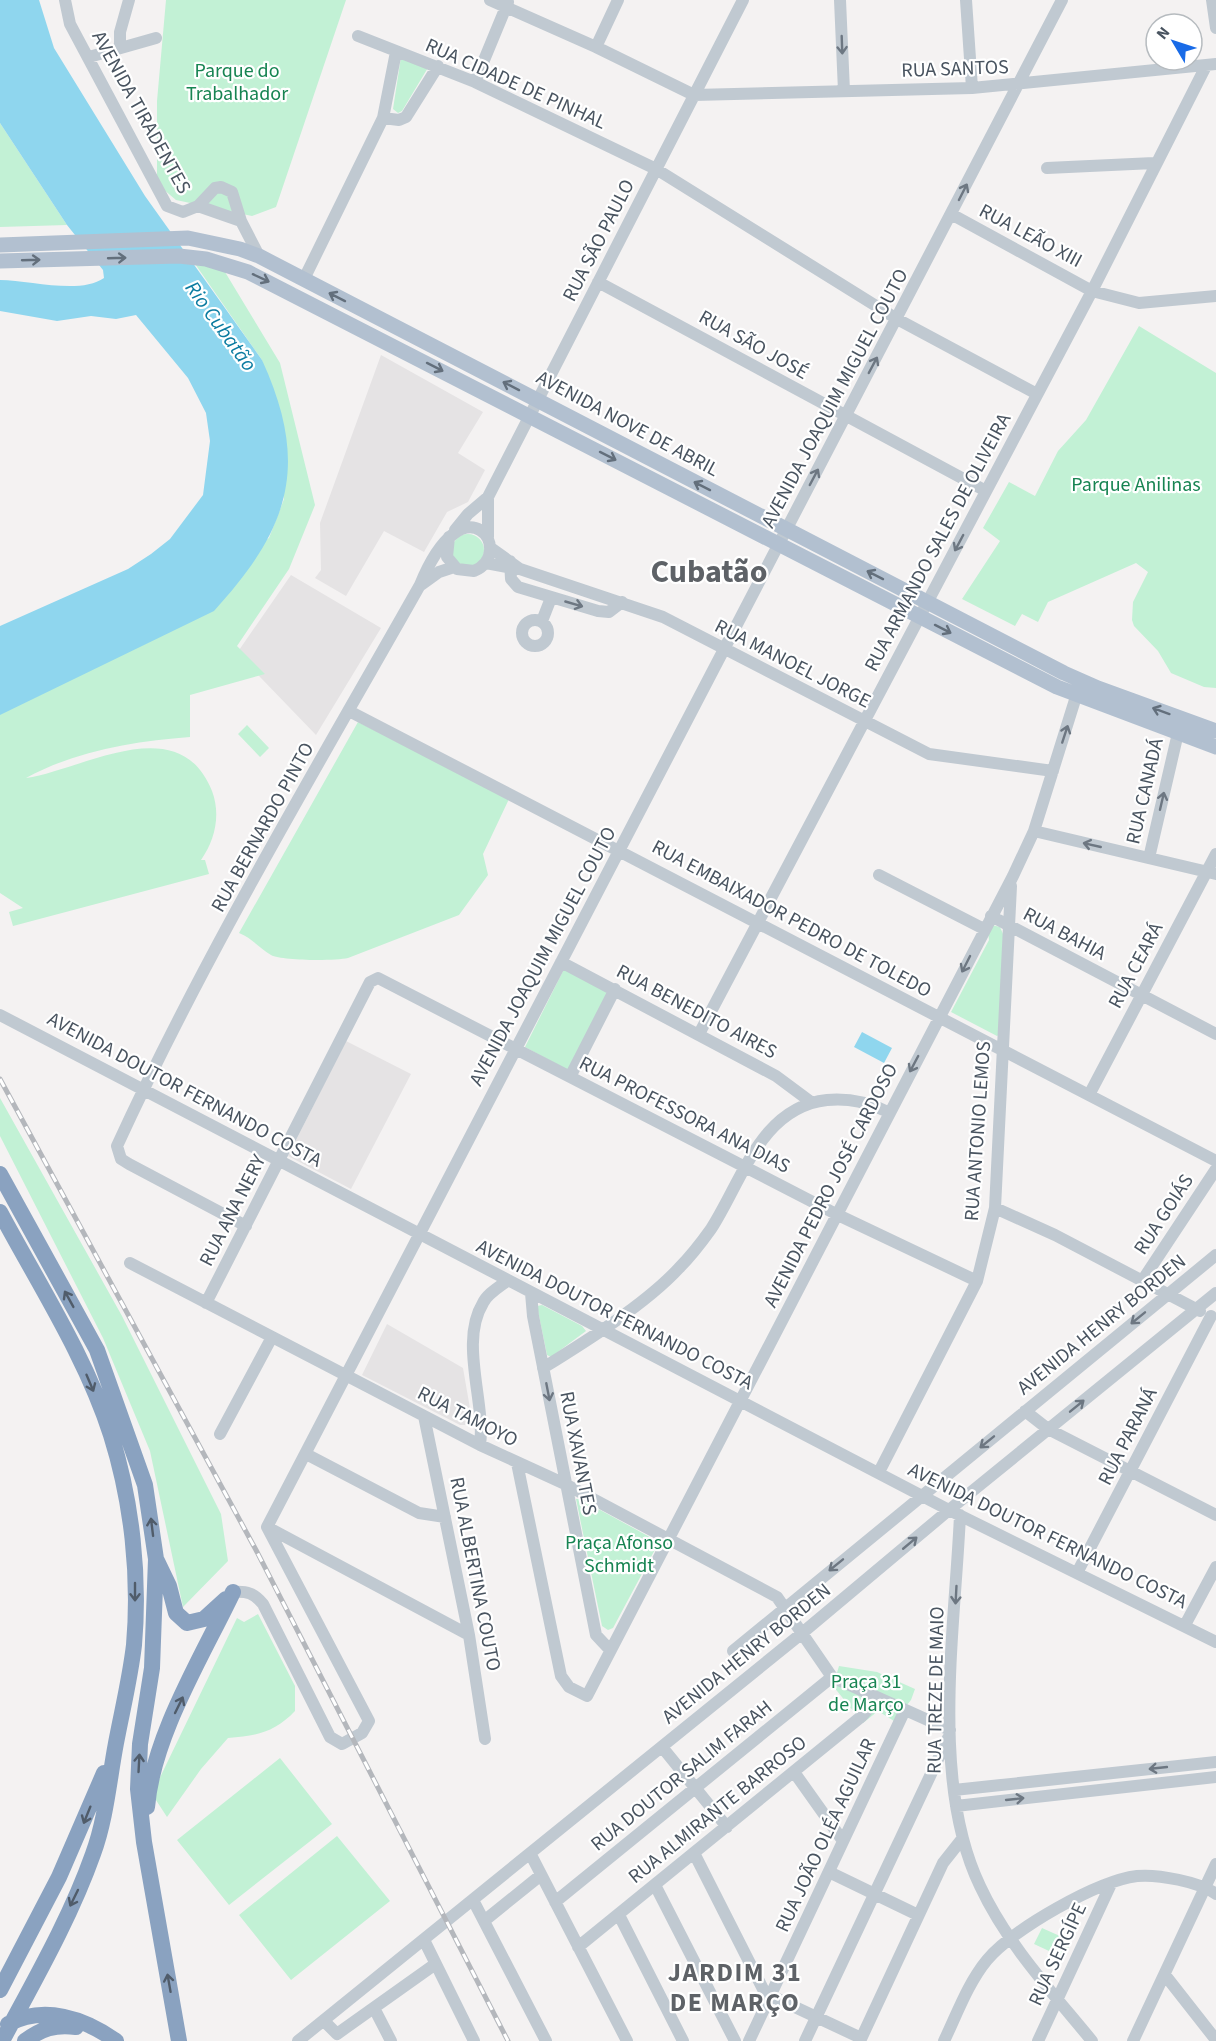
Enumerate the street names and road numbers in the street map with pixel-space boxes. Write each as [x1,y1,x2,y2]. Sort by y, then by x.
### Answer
street label: AVENIDA TIRADENTES [85,26,198,199]
street label: RUA CIDADE DE PINHAL [421,31,611,137]
street label: RUA SANTOS [901,53,1009,85]
street label: RUA SÃO PAULO [556,174,642,306]
street label: RUA LEÃO XIII [974,197,1087,275]
street label: AVENIDA JOAQUIM MIGUEL COUTO [755,264,915,533]
street label: RUA SÃO JOSÉ [694,303,813,387]
street label: AVENIDA NOVE DE ABRIL [531,364,724,484]
street label: RUA ARMANDO SALES DE OLIVEIRA [858,408,1018,677]
street label: RUA MANOEL JORGE [710,612,875,715]
street label: RUA CANADÁ [1119,735,1171,847]
street label: RUA BERNARDO PINTO [204,737,321,917]
street label: AVENIDA JOAQUIM MIGUEL COUTO [463,822,623,1091]
street label: RUA EMBAIXADOR PEDRO DE TOLEDO [647,833,936,1005]
street label: RUA BAHIA [1018,900,1111,968]
street label: RUA CEARÁ [1101,917,1170,1013]
street label: RUA BENEDITO AIRES [611,958,782,1066]
street label: AVENIDA DOUTOR FERNANDO COSTA [42,1005,327,1174]
street label: RUA ANTONIO LEMOS [958,1040,998,1222]
street label: RUA PROFESSORA ANA DIAS [574,1049,795,1180]
street label: AVENIDA PEDRO JOSÉ CARDOSO [757,1059,905,1312]
street label: RUA ANA NERY [193,1149,273,1271]
street label: RUA GOIÁS [1127,1169,1200,1260]
street label: AVENIDA DOUTOR FERNANDO COSTA [471,1233,758,1397]
street label: AVENIDA HENRY BORDEN [1011,1248,1192,1402]
street label: RUA TAMOYO [412,1380,523,1454]
street label: RUA PARANÁ [1091,1383,1164,1490]
street label: RUA XAVANTES [552,1389,604,1517]
street label: AVENIDA DOUTOR FERNANDO COSTA [903,1456,1192,1616]
street label: RUA ALBERTINA COUTO [442,1475,508,1674]
street label: AVENIDA HENRY BORDEN [656,1577,837,1731]
street label: RUA TREZE DE MAIO [921,1606,951,1774]
street label: RUA DOUTOR SALIM FARAH [585,1694,778,1858]
street label: RUA ALMIRANTE BARROSO [622,1729,813,1891]
street label: RUA JOÃO OLÉA AGUILAR [769,1734,883,1937]
street label: RUA SERGÍPE [1022,1898,1094,2011]

